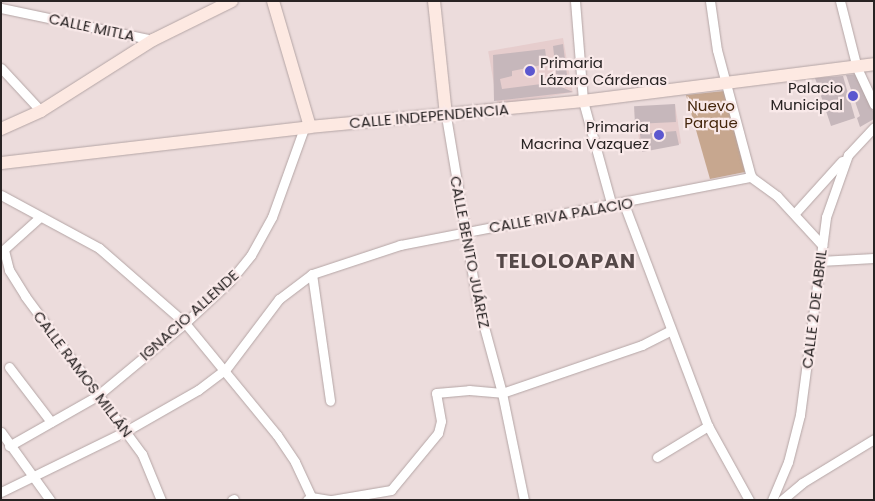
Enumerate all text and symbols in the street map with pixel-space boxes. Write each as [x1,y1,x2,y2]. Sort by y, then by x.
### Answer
street label: CALLE MITLA [47,9,137,45]
place label: Primaria Lázaro Cárdenas [540,53,667,88]
marker: Primaria Lázaro Cárdenas [524,65,536,77]
place label: Palacio Municipal [770,78,843,113]
marker: Palacio Municipal [847,90,859,102]
park label: Nuevo Parque [684,96,738,131]
street label: CALLE INDEPENDENCIA [349,100,509,132]
place label: Primaria Macrina Vazquez [521,117,649,152]
marker: Primaria Macrina Vazquez [653,129,665,141]
street label: CALLE BENITO JUÁREZ [446,174,494,330]
street label: CALLE RIVA PALACIO [488,193,634,237]
street label: CALLE 2 DE ABRIL [798,248,830,370]
district label: TELOLOAPAN [495,249,637,273]
street label: IGNACIO ALLENDE [136,266,242,364]
street label: CALLE RAMOS MILLÁN [30,307,136,441]

